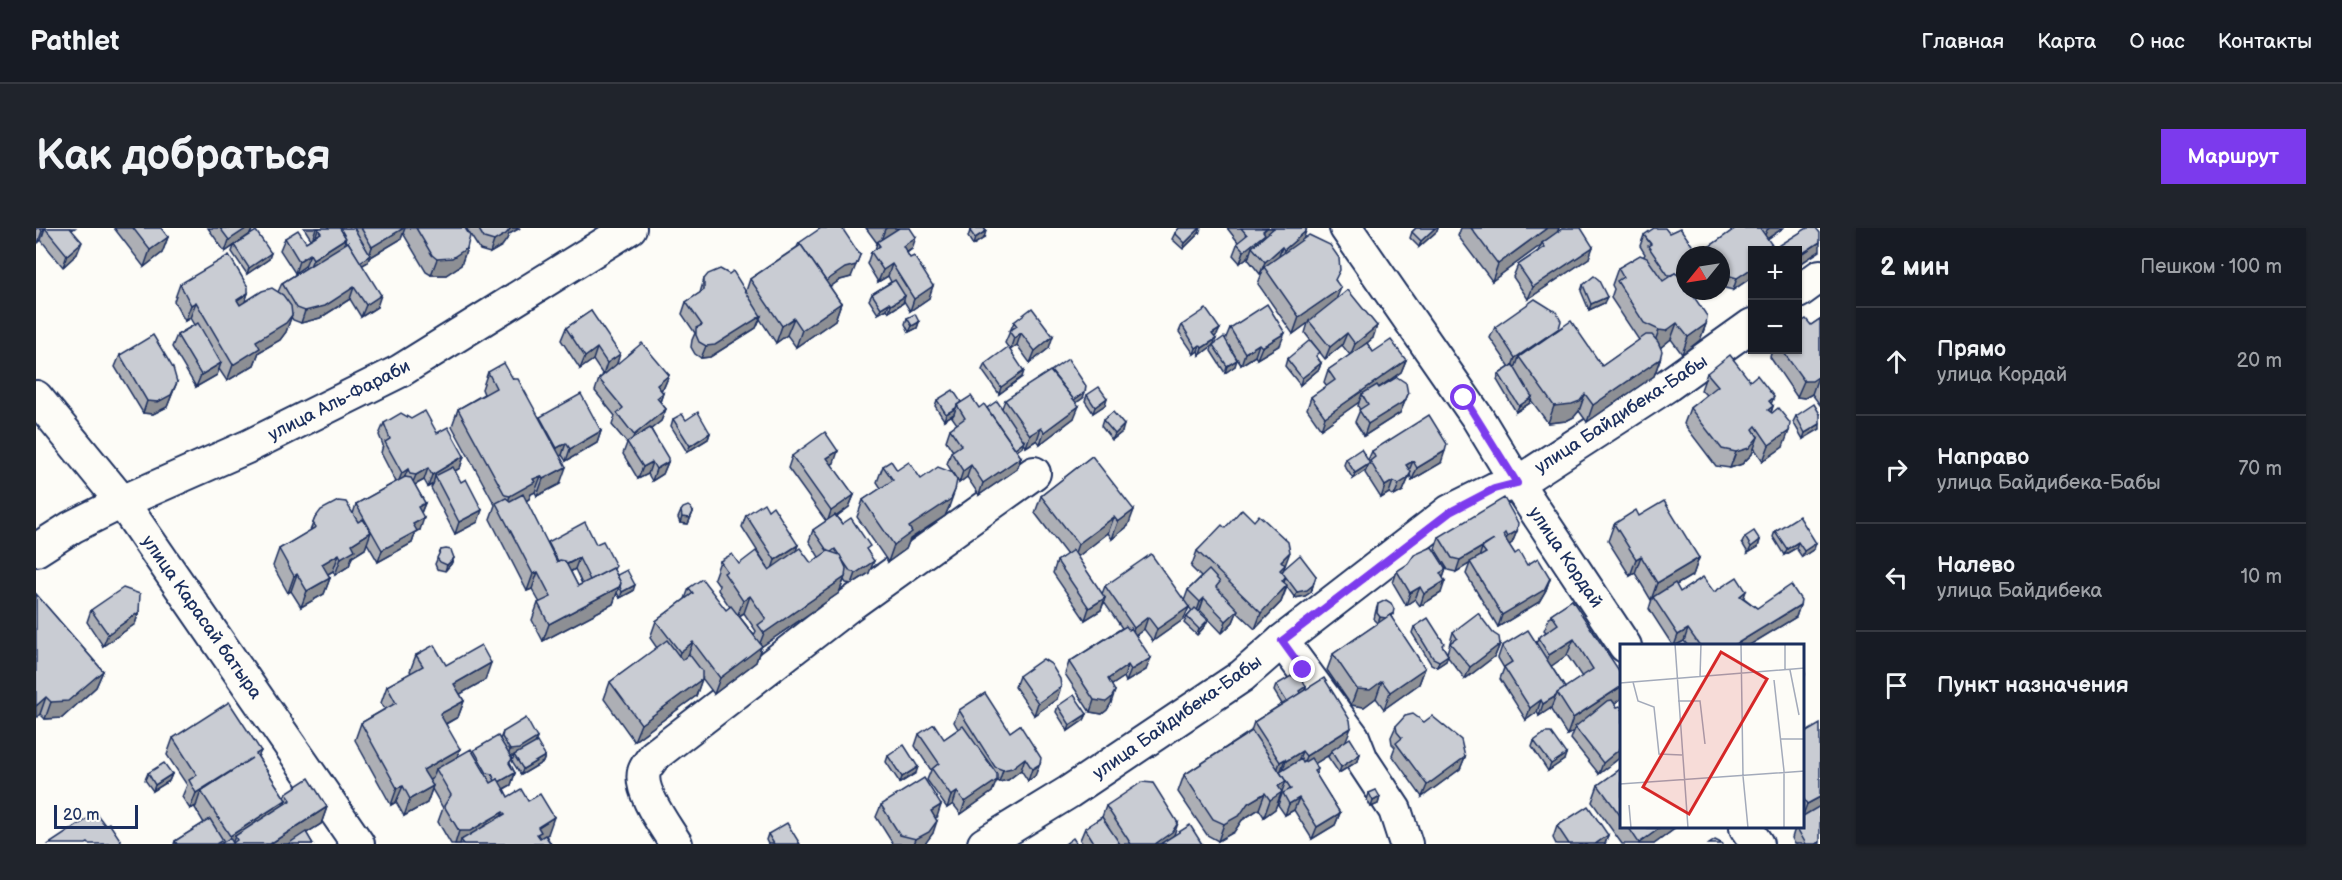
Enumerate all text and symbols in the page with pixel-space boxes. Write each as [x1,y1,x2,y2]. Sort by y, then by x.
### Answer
text: Pathlet [30,25,119,58]
text: Главная [1921,29,2004,54]
text: Карта [2037,29,2096,54]
text: О нас [2129,29,2185,54]
text: Контакты [2218,29,2312,54]
button: Маршрут [2161,129,2306,184]
text: Как добраться [36,131,331,182]
north arrow [1676,246,1730,300]
map controls [1748,246,1802,354]
button: + [1748,246,1802,300]
text: 2 мин [1880,252,1950,283]
text: Пешком · 100 m [2140,255,2282,279]
button: − [1748,300,1802,354]
text: Прямо [1937,336,2006,363]
icon: ahead [1880,345,1913,378]
text: 20 m [2237,349,2282,373]
street label: улица Байдибека-Бабы [1531,351,1711,478]
street label: улица Аль-Фараби [265,356,414,445]
text: улица Кордай [1937,363,2067,387]
route start [1450,384,1476,410]
text: Направо [1937,444,2029,471]
icon: right [1880,453,1913,486]
text: 70 m [2238,457,2282,481]
text: улица Байдибека-Бабы [1937,471,2161,495]
street label: улица Кордай [1524,503,1607,612]
street label: улица Карасай батыра [137,531,266,703]
text: Налево [1937,552,2015,579]
icon: left [1880,561,1913,594]
text: 10 m [2241,565,2282,589]
text: улица Байдибека [1937,579,2102,603]
inset map [1620,644,1805,829]
street label: улица Байдибека-Бабы [1089,651,1266,784]
route end [1289,656,1315,682]
icon: arrive [1880,669,1913,702]
text: Пункт назначения [1937,672,2129,699]
scale bar [54,802,138,830]
text: 20 m [63,806,99,825]

